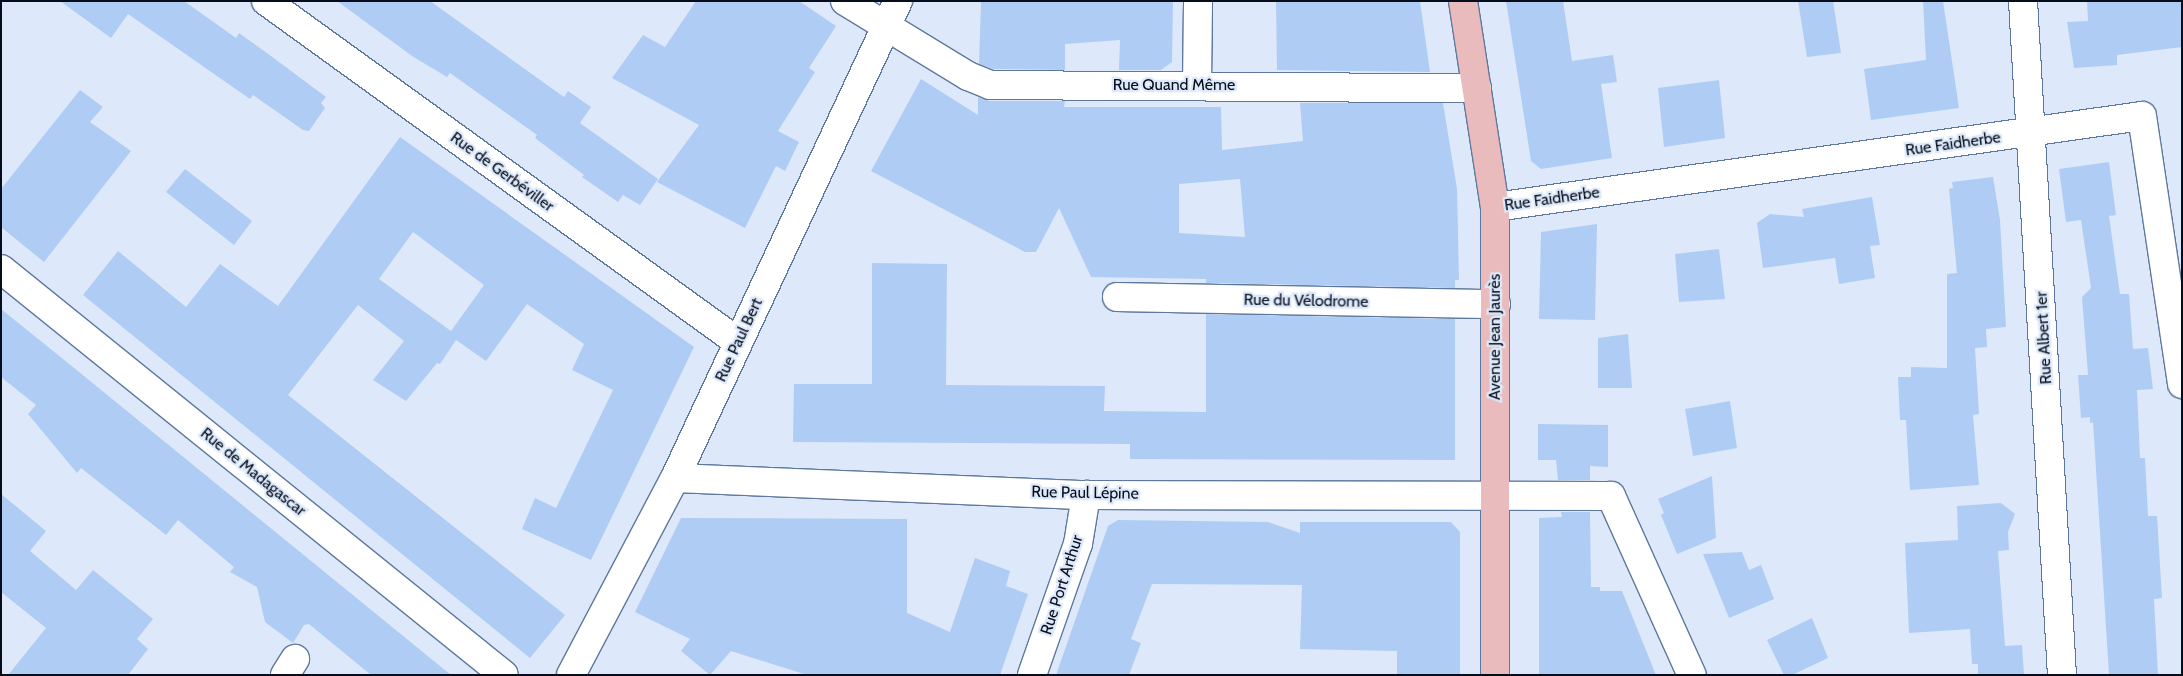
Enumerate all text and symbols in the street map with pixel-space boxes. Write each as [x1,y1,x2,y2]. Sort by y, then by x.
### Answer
street label: Rue Quand Même [1113,75,1235,95]
street label: Rue de Gerbéviller [447,128,557,216]
street label: Rue Faidherbe [1904,128,2002,160]
street label: Rue Faidherbe [1503,183,1601,215]
street label: Avenue Jean Jaurès [1485,274,1505,400]
street label: Rue du Vélodrome [1243,290,1369,312]
street label: Rue Albert 1er [2032,291,2056,385]
street label: Rue Paul Bert [711,295,767,385]
street label: Rue de Madagascar [197,424,309,520]
street label: Rue Paul Lépine [1031,482,1139,504]
street label: Rue Port Arthur [1037,533,1087,637]

